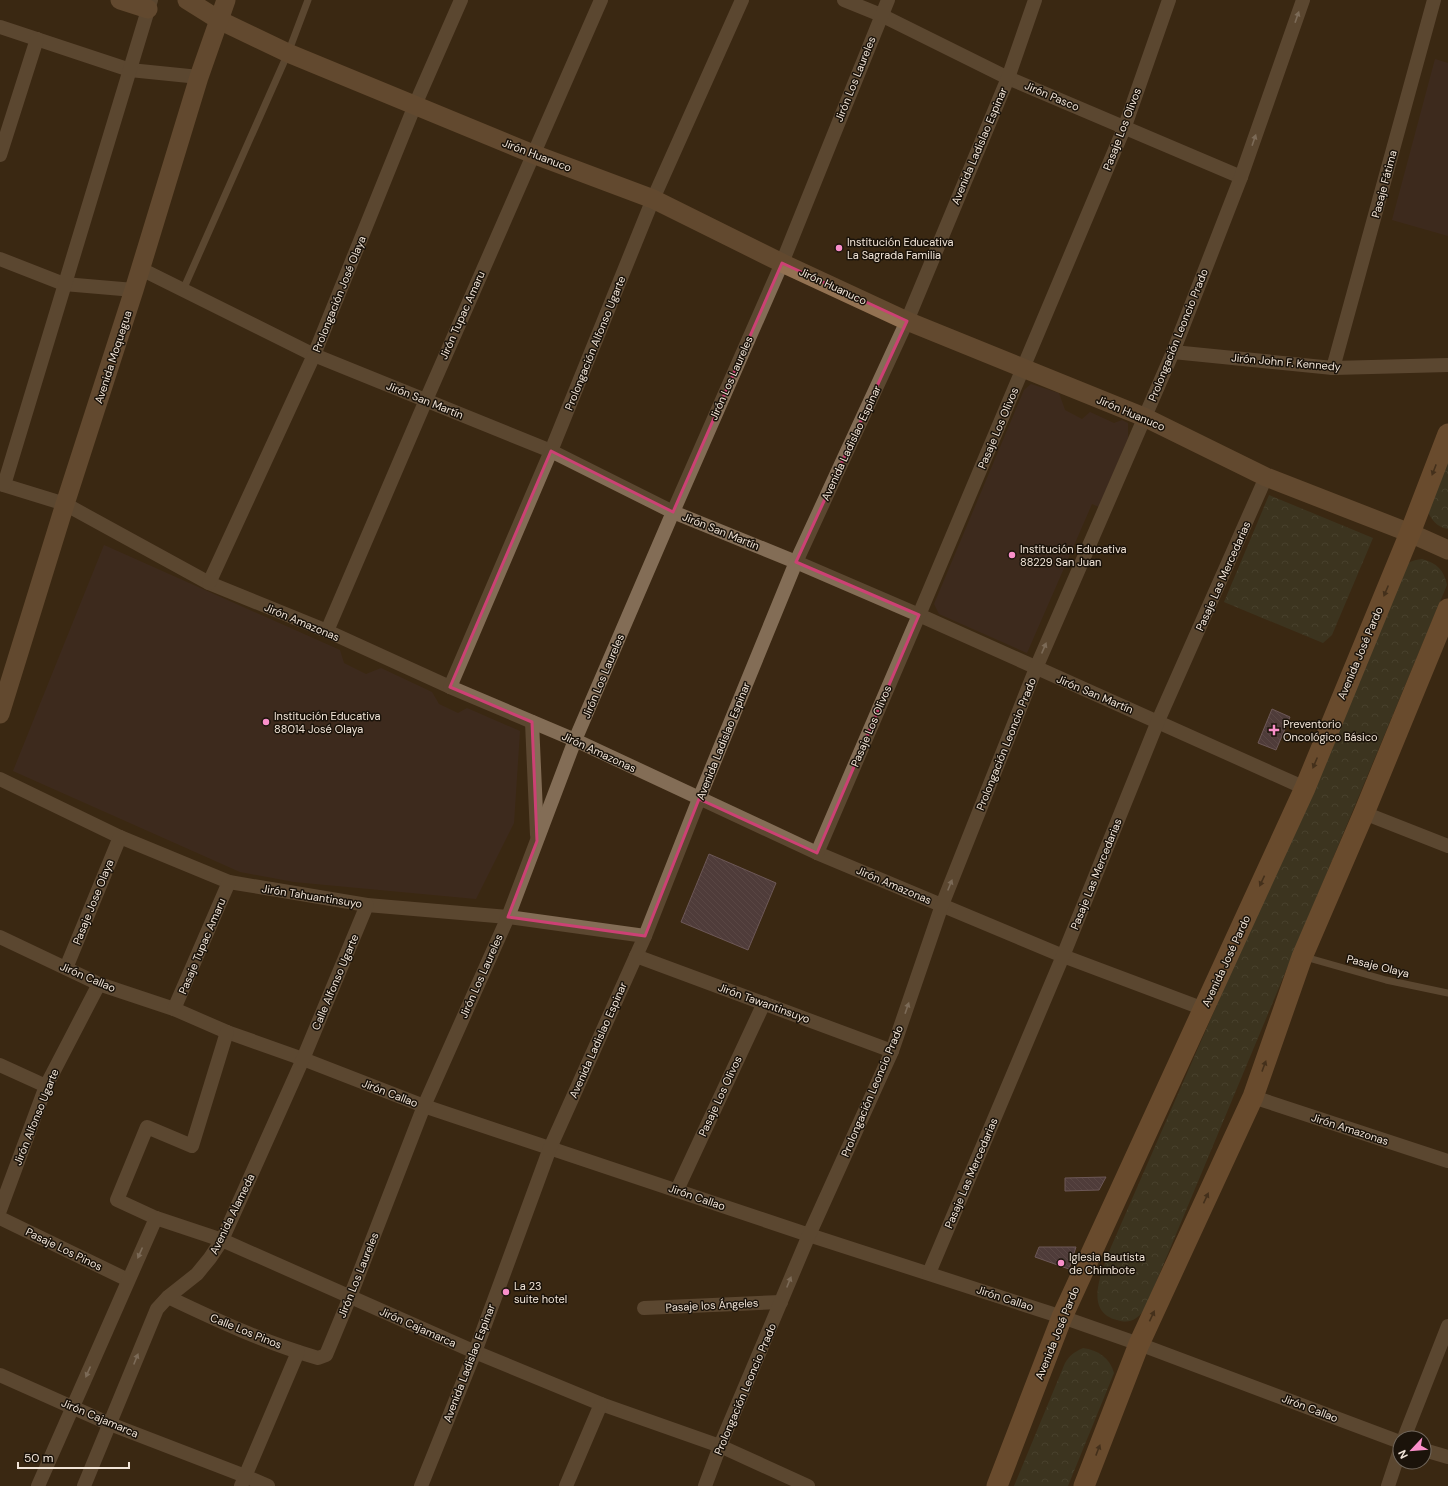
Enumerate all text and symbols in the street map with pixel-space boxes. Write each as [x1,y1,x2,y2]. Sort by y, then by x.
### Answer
one-way arrow [1294,11,1300,23]
street label: Jirón Los Laureles [832,34,878,124]
street label: Jirón Pasco [1022,78,1082,114]
street label: Avenida Ladislao Espinar [948,85,1010,207]
street label: Pasaje Los Olivos [1100,86,1144,172]
one-way arrow [1251,133,1257,145]
street label: Jirón Huanuco [500,135,574,175]
street label: Pasaje Fátima [1368,149,1400,219]
street label: Prolongación José Olaya [309,234,369,354]
place label: Institución Educativa La Sagrada Familia [847,235,953,262]
marker: Institución Educativa La Sagrada Familia [834,243,844,253]
street label: Jirón Huanuco [797,264,869,308]
street label: Prolongación Leoncio Prado [1145,267,1211,403]
street label: Jirón Tupac Amaru [436,269,488,361]
street label: Prolongación Alfonso Ugarte [562,274,628,412]
street label: Avenida Moquegua [91,309,135,405]
street label: Jirón Los Laureles [706,334,756,422]
street label: Jirón John F. Kennedy [1231,350,1341,374]
street label: Jirón San Martín [384,378,466,422]
street label: Avenida Ladislao Espinar [818,383,884,503]
street label: Pasaje Los Olivos [975,385,1021,471]
street label: Jirón Huanuco [1095,392,1167,434]
one-way arrow [1431,464,1437,476]
street label: Jirón San Martín [680,509,762,553]
street label: Pasaje Las Mercedarias [1192,519,1254,633]
place label: Institución Educativa 88229 San Juan [1020,542,1126,569]
marker: Institución Educativa 88229 San Juan [1007,550,1017,560]
one-way arrow [1383,585,1389,597]
street label: Jirón Amazonas [262,600,342,644]
street label: Avenida José Pardo [1334,605,1386,701]
street label: Jirón Los Laureles [579,632,627,720]
one-way arrow [1042,641,1048,653]
street label: Jirón San Martín [1055,672,1135,716]
street label: Prolongación Leoncio Prado [973,676,1039,812]
street label: Avenida Ladislao Espinar [693,680,753,802]
street label: Pasaje Los Olivos [848,683,894,769]
place label: Institución Educativa 88014 José Olaya [274,709,380,736]
marker: Institución Educativa 88014 José Olaya [261,717,271,727]
place label: Preventorio Oncológico Básico [1283,717,1378,744]
marker: Preventorio Oncológico Básico [1268,724,1280,736]
street label: Jirón Amazonas [560,729,638,775]
one-way arrow [1312,757,1318,768]
street label: Pasaje Las Mercedarias [1067,816,1125,932]
street label: Pasaje Jose Olaya [70,857,116,947]
street label: Jirón Amazonas [854,863,934,907]
one-way arrow [1259,876,1265,887]
one-way arrow [947,879,953,891]
street label: Jirón Tahuantinsuyo [261,881,363,911]
street label: Pasaje Tupac Amaru [175,896,229,996]
street label: Avenida José Pardo [1199,913,1253,1009]
street label: Calle Alfonso Ugarte [308,932,362,1032]
street label: Jirón Los Laureles [456,932,506,1020]
street label: Pasaje Olaya [1345,951,1411,981]
street label: Jirón Callao [58,959,118,995]
street label: Avenida Ladislao Espinar [566,980,630,1100]
street label: Jirón Tawantinsuyo [716,980,812,1026]
one-way arrow [904,1002,910,1014]
street label: Prolongación Leoncio Prado [838,1023,906,1159]
street label: Pasaje Los Olivos [695,1054,745,1138]
one-way arrow [1261,1060,1267,1072]
street label: Jirón Alfonso Ugarte [10,1067,62,1167]
street label: Jirón Callao [360,1076,420,1110]
street label: Jirón Amazonas [1310,1110,1390,1148]
street label: Pasaje Las Mercedarias [941,1116,1001,1230]
street label: Avenida Alameda [206,1171,258,1257]
street label: Jirón Callao [667,1181,727,1213]
one-way arrow [1203,1192,1209,1204]
street label: Pasaje Los Pinos [23,1224,105,1274]
street label: Jirón Los Laureles [335,1230,381,1320]
one-way arrow [137,1248,143,1259]
place label: Iglesia Bautista de Chimbote [1069,1250,1145,1277]
marker: Iglesia Bautista de Chimbote [1056,1258,1066,1268]
one-way arrow [787,1275,793,1287]
place label: La 23 suite hotel [514,1279,567,1306]
street label: Jirón Callao [975,1282,1035,1314]
street label: Avenida José Pardo [1032,1284,1082,1382]
marker: La 23 suite hotel [501,1287,511,1297]
street label: Pasaje los Ángeles [665,1296,759,1314]
street label: Avenida Ladislao Espinar [440,1302,498,1424]
street label: Jirón Cajamarca [378,1304,458,1350]
street label: Calle Los Pinos [208,1310,284,1352]
one-way arrow [1149,1310,1155,1322]
street label: Prolongación Leoncio Prado [711,1321,779,1457]
one-way arrow [134,1353,140,1365]
one-way arrow [85,1367,91,1378]
street label: Jirón Callao [1280,1391,1340,1425]
street label: Jirón Cajamarca [59,1395,141,1441]
north arrow [1392,1430,1432,1470]
one-way arrow [1096,1443,1102,1455]
scale bar [18,1444,129,1470]
text: N [1395,1448,1411,1461]
text: 50 m [24,1450,53,1466]

